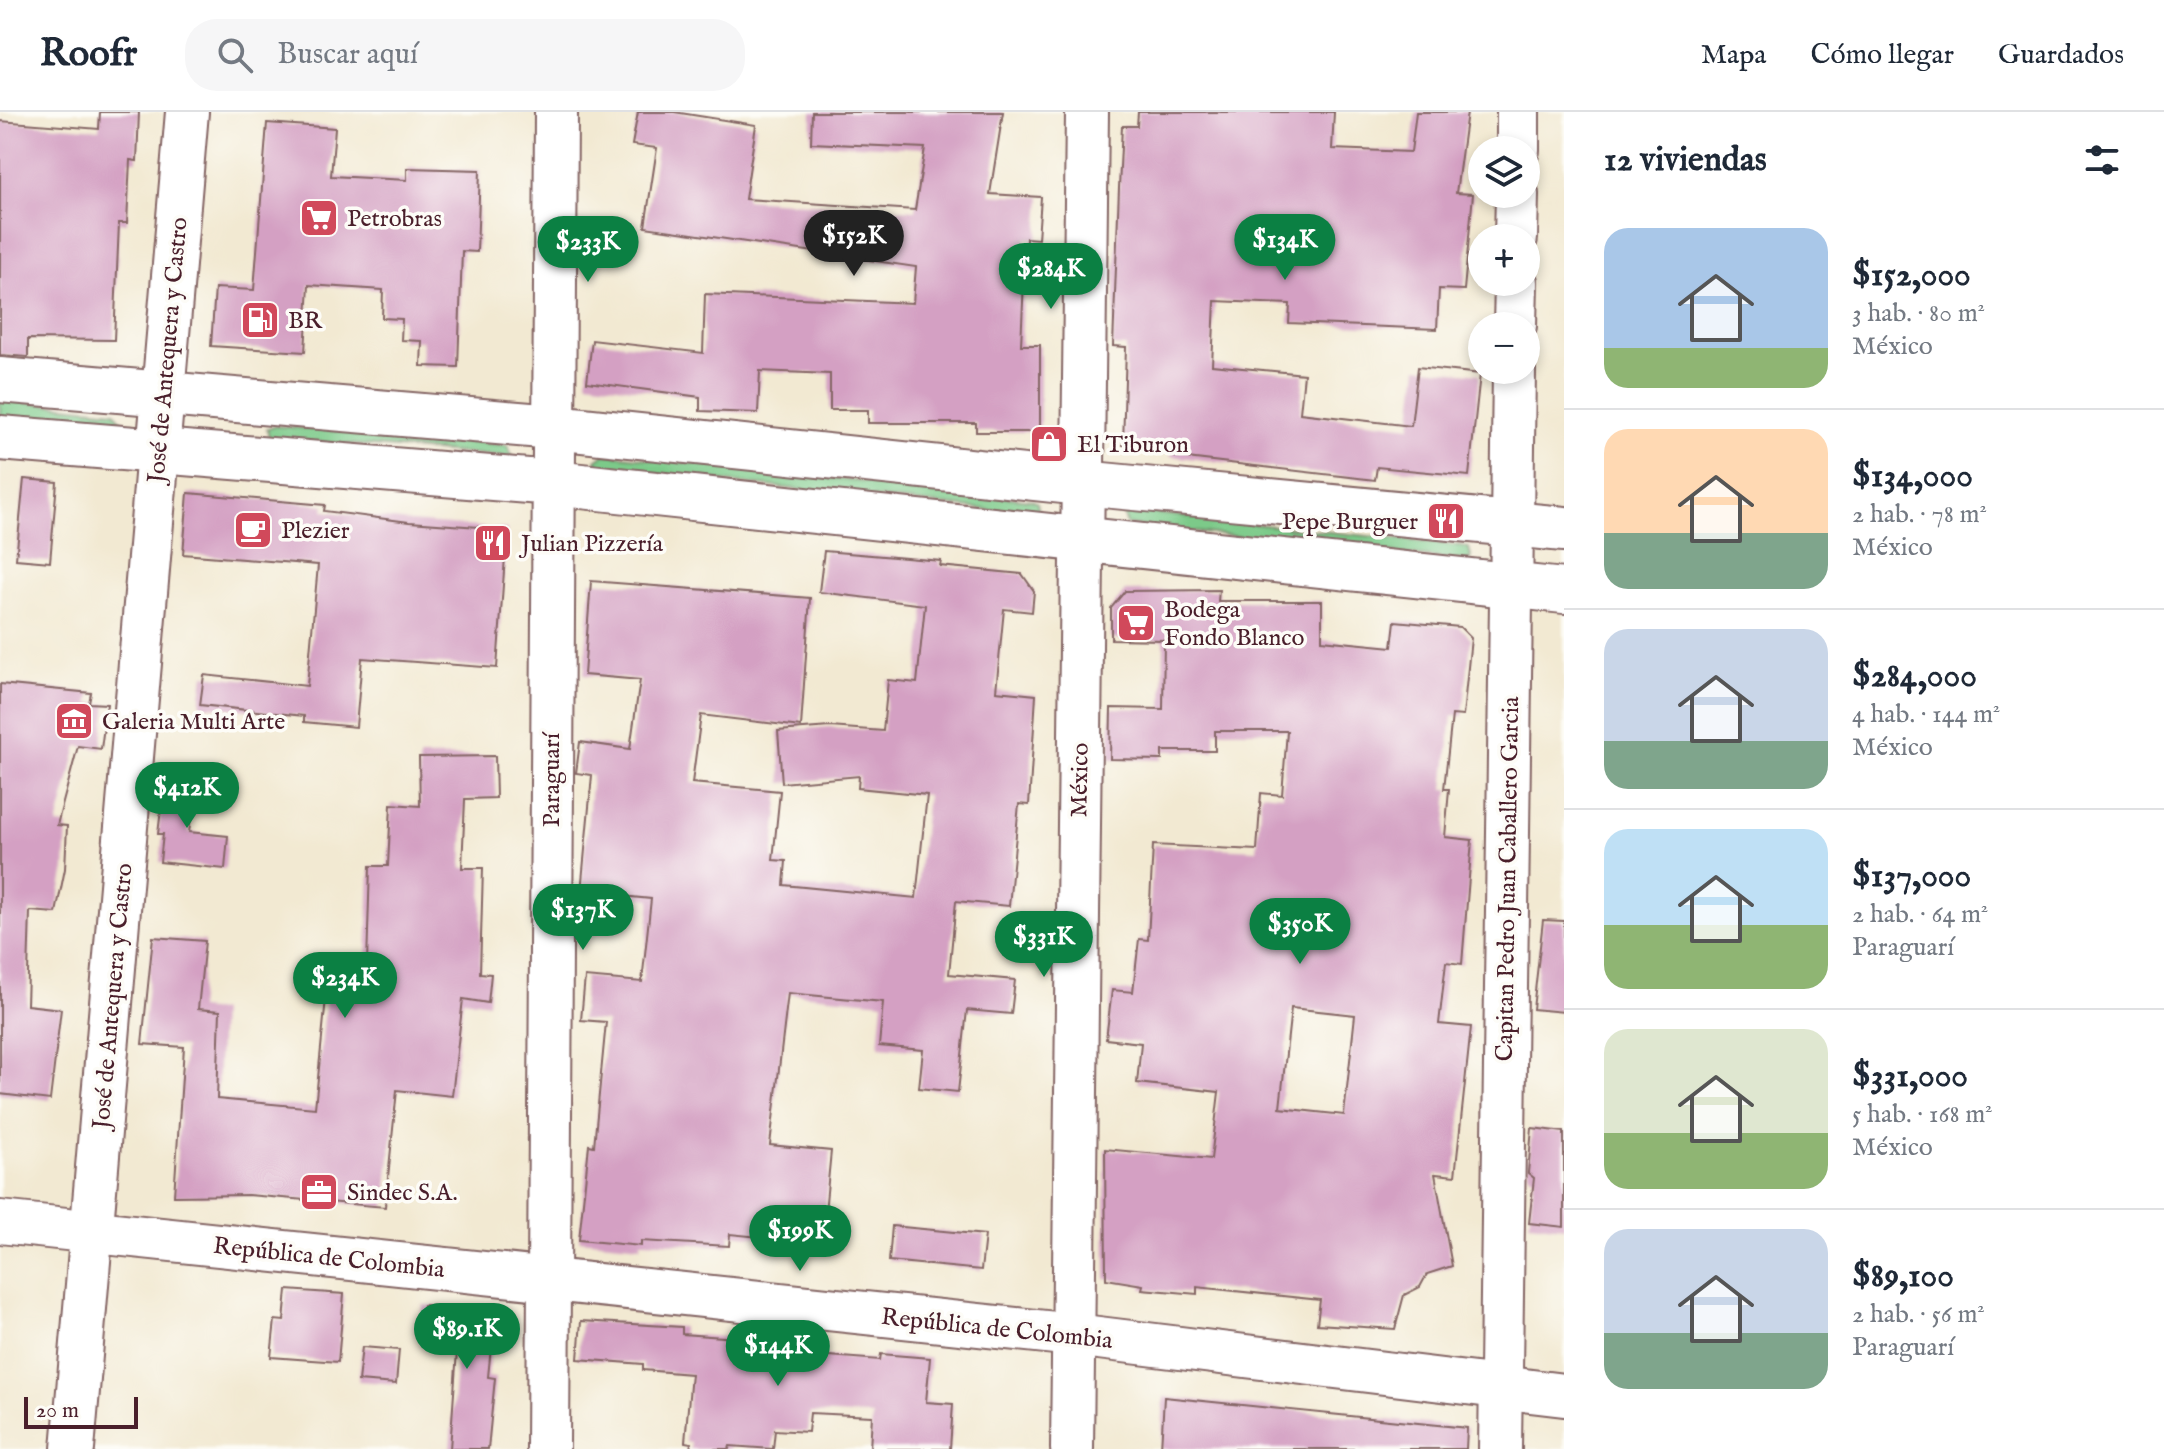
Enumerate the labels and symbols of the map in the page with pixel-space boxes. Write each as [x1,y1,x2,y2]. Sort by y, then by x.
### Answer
supermarket icon: Petrobras [298,197,340,239]
place label: Petrobras [347,204,442,235]
pin: $152K [798,210,910,278]
pin: $134K [1229,214,1341,282]
street label: José de Antequera y Castro [141,216,196,487]
pin: $233K [532,216,644,284]
pin: $284K [995,243,1107,311]
fuel station icon: BR [239,299,281,341]
place label: BR [288,306,323,337]
shop icon: El Tiburon [1028,423,1070,465]
place label: El Tiburon [1077,430,1189,461]
restaurant icon: Pepe Burguer [1425,500,1467,542]
place label: Pepe Burguer [1282,507,1418,538]
cafe icon: Plezier [232,509,274,551]
place label: Plezier [281,516,350,547]
restaurant icon: Julian Pizzería [472,522,514,564]
place label: Julian Pizzería [518,529,664,560]
place label: Bodega Fondo Blanco [1164,595,1305,654]
supermarket icon: Bodega Fondo Blanco [1115,602,1157,644]
street label: Capitan Pedro Juan Caballero Garcia [1490,696,1527,1062]
museum icon: Galeria Multi Arte [53,700,95,742]
place label: Galeria Multi Arte [102,707,285,738]
street label: Paraguarí [537,731,568,827]
street label: México [1064,742,1097,818]
pin: $412K [131,762,243,830]
street label: José de Antequera y Castro [86,862,141,1133]
pin: $137K [527,884,639,952]
pin: $350K [1244,898,1356,966]
pin: $331K [988,911,1100,979]
pin: $234K [289,952,401,1020]
office icon: Sindec S.A. [298,1171,340,1213]
place label: Sindec S.A. [347,1178,458,1209]
pin: $199K [744,1205,856,1273]
street label: República de Colombia [212,1231,447,1286]
street label: República de Colombia [880,1302,1115,1357]
pin: $89.1K [402,1303,532,1371]
pin: $144K [722,1320,834,1388]
scale bar [24,1393,138,1429]

